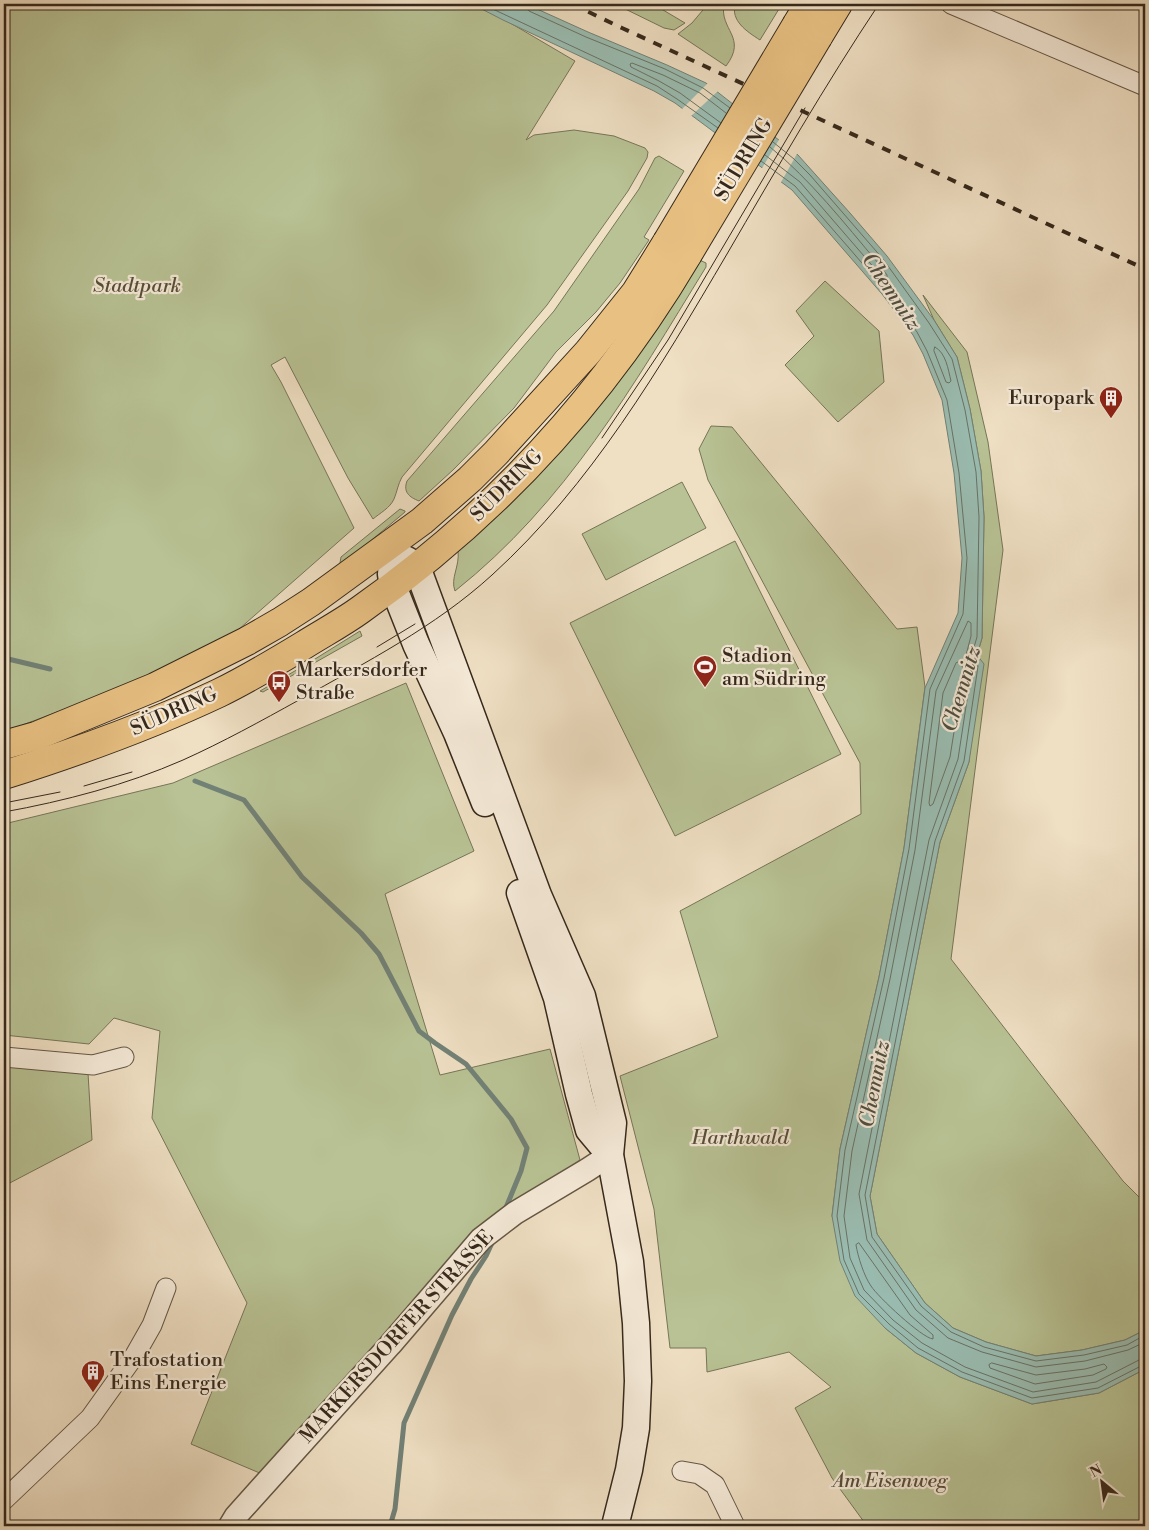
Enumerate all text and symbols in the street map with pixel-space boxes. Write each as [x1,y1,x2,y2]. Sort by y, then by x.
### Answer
street label: SÜDRING [709,113,779,206]
water label: Chemnitz [856,248,926,336]
park label: Stadtpark [93,274,181,299]
building icon: Europark [1098,385,1124,419]
place label: Europark [1009,386,1096,411]
street label: SÜDRING [465,444,549,528]
water label: Chemnitz [937,643,987,735]
place label: Stadion am Südring [722,644,827,692]
sports icon: Stadion am Südring [692,654,718,688]
place label: Markersdorfer Straße [296,658,428,706]
bus stop icon: Markersdorfer Straße [266,669,292,703]
street label: SÜDRING [126,681,222,742]
water label: Chemnitz [854,1038,896,1130]
park label: Harthwald [690,1126,789,1151]
street label: MARKERSDORFER STRASSE [295,1225,499,1449]
place label: Trafostation Eins Energie [110,1348,227,1396]
building icon: Trafostation Eins Energie [80,1359,106,1393]
north arrow [1076,1458,1126,1508]
text: N [1087,1461,1105,1482]
park label: Am Eisenweg [831,1469,949,1494]

